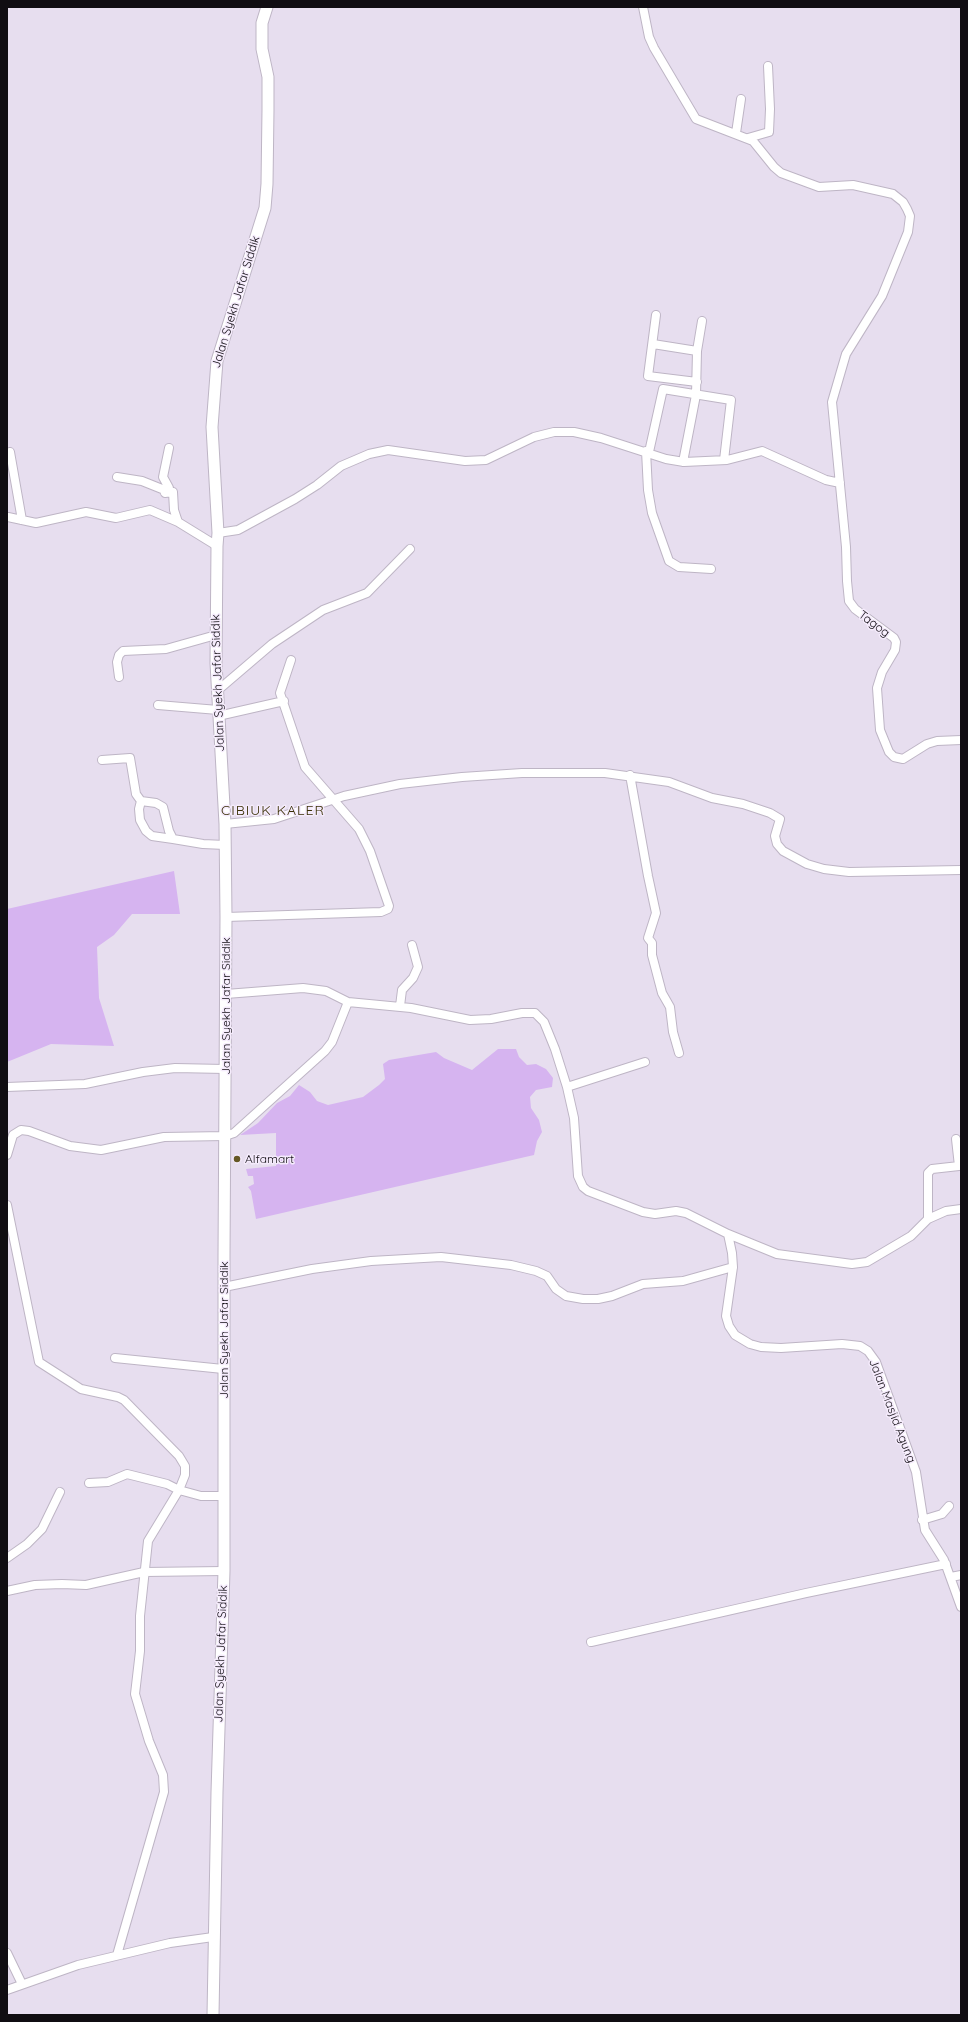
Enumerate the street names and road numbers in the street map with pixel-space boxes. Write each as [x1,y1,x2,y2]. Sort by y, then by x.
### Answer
street label: Jalan Syekh Jafar Siddik [209,234,263,370]
street label: Tagog [856,608,892,640]
street label: Jalan Syekh Jafar Siddik [208,614,228,752]
street label: Jalan Syekh Jafar Siddik [219,937,233,1075]
street label: Jalan Syekh Jafar Siddik [217,1261,231,1399]
street label: Jalan Masjid Agung [866,1357,918,1465]
street label: Jalan Syekh Jafar Siddik [211,1585,231,1723]

